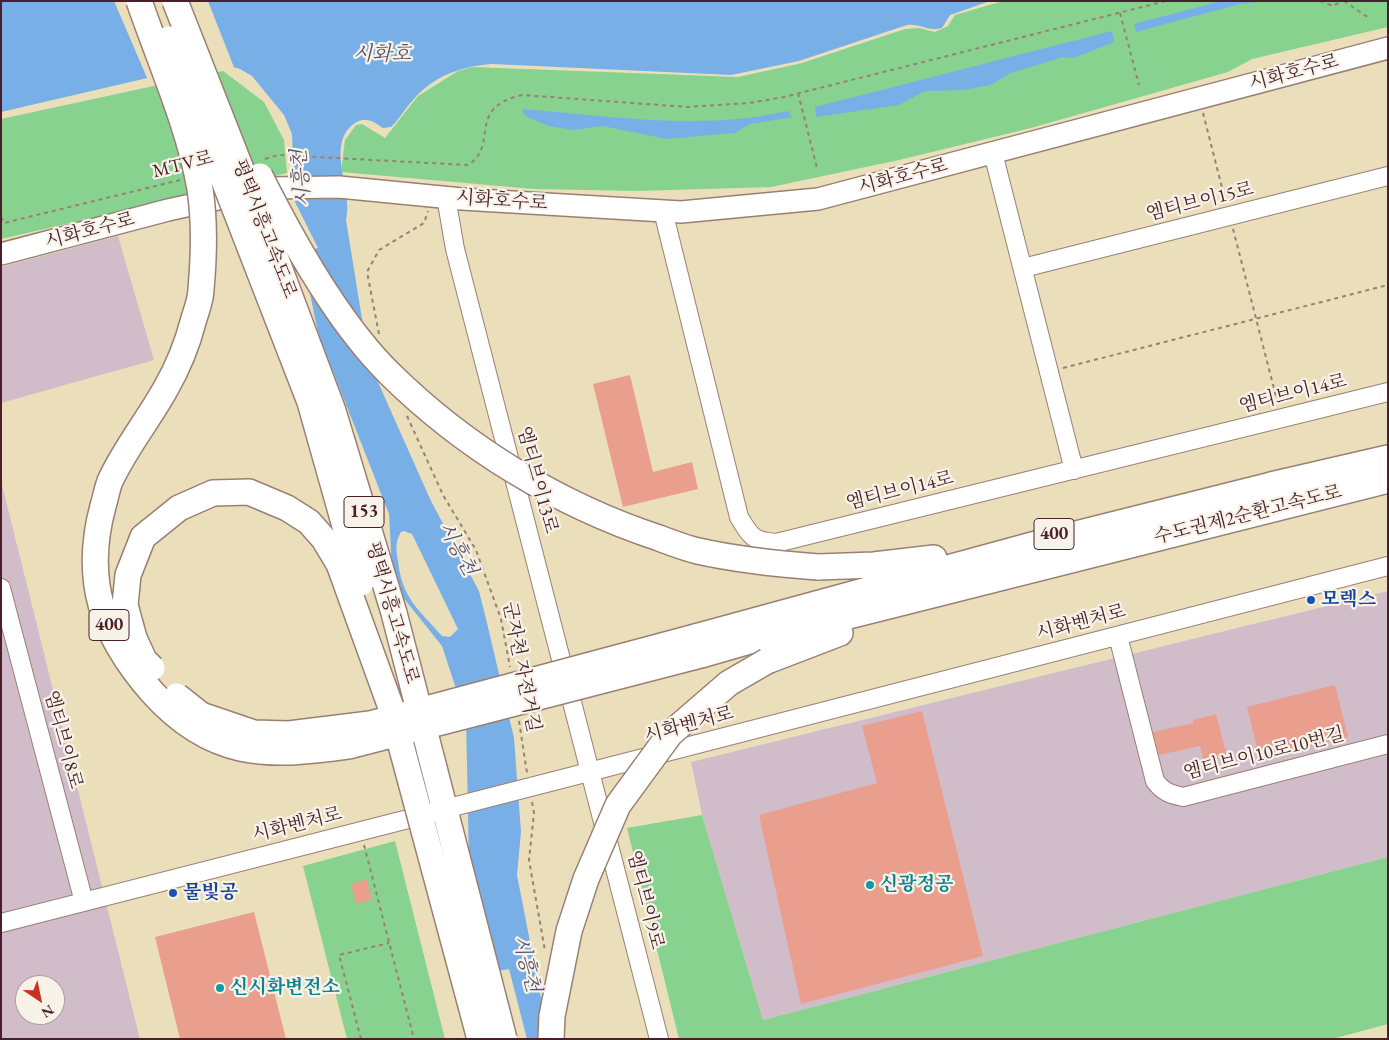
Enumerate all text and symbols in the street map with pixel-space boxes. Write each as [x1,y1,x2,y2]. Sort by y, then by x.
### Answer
water label: 시화호 [353,43,411,67]
street label: 시화호수로 [1247,50,1341,96]
street label: MTV로 [150,146,216,184]
water label: 시흥천 [288,148,316,208]
street label: 시화호수로 [856,154,950,200]
street label: 평택시흥고속도로 [227,156,301,302]
street label: 엠티브이15로 [1144,178,1256,226]
street label: 시화호수로 [455,186,549,216]
street label: 시화호수로 [43,208,137,254]
street label: 엠티브이14로 [1237,370,1349,418]
street label: 엠티브이13로 [512,424,562,536]
street label: 엠티브이14로 [844,467,956,515]
street label: 수도권제2순환고속도로 [1152,481,1344,549]
road number: 153 [344,497,384,528]
water label: 시흥천 [432,518,482,580]
road number: 400 [1034,518,1074,550]
street label: 평택시흥고속도로 [361,539,423,687]
place label: 모렉스 [1321,589,1376,611]
marker: 모렉스 [1305,594,1317,606]
street label: 군자천 자전거길 [497,600,545,734]
street label: 시화벤처로 [1034,600,1128,646]
road number: 400 [89,610,129,640]
street label: 엠티브이8로 [39,688,87,792]
street label: 시화벤처로 [642,702,736,748]
street label: 엠티브이10로10번길 [1181,723,1347,785]
street label: 시화벤처로 [250,803,344,847]
street label: 엠티브이9로 [622,848,668,952]
place label: 신광정공 [880,874,953,896]
marker: 신광정공 [864,879,876,891]
place label: 물빛공 [183,882,238,904]
marker: 물빛공 [167,887,179,899]
water label: 시흥천 [507,933,545,995]
north arrow [15,975,65,1025]
place label: 신시화변전소 [230,977,340,999]
marker: 신시화변전소 [214,982,226,994]
text: N [38,1001,58,1022]

